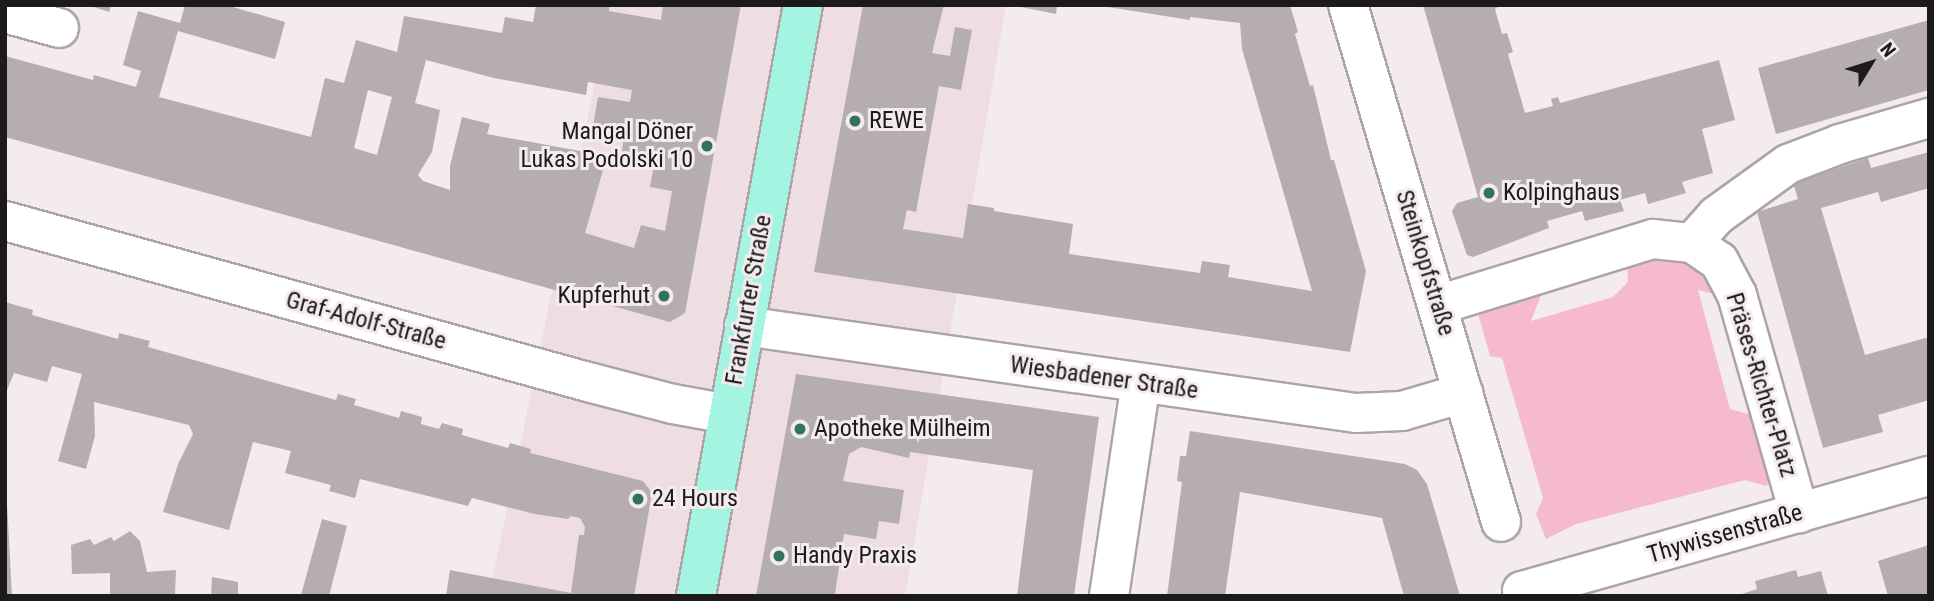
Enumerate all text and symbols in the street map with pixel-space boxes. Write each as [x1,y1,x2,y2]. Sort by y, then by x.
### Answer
north arrow [1836,28,1906,98]
text: N [1875,38,1901,61]
place label: REWE [869,107,924,135]
marker: REWE [847,113,863,129]
place label: Mangal Döner Lukas Podolski 10 [521,118,693,174]
marker: Mangal Döner Lukas Podolski 10 [699,138,715,154]
place label: Kolpinghaus [1503,179,1620,207]
marker: Kolpinghaus [1481,185,1497,201]
street label: Steinkopfstraße [1389,187,1461,339]
street label: Frankfurter Straße [720,213,778,387]
place label: Kupferhut [558,282,650,310]
street label: Graf-Adolf-Straße [283,286,449,356]
marker: Kupferhut [656,288,672,304]
street label: Präses-Richter-Platz [1719,289,1803,481]
street label: Wiesbadener Straße [1008,351,1200,405]
place label: Apotheke Mülheim [814,415,991,443]
marker: Apotheke Mülheim [792,421,808,437]
place label: 24 Hours [652,485,738,513]
marker: 24 Hours [630,491,646,507]
street label: Thywissenstraße [1644,498,1806,570]
place label: Handy Praxis [793,542,917,570]
marker: Handy Praxis [771,548,787,564]

